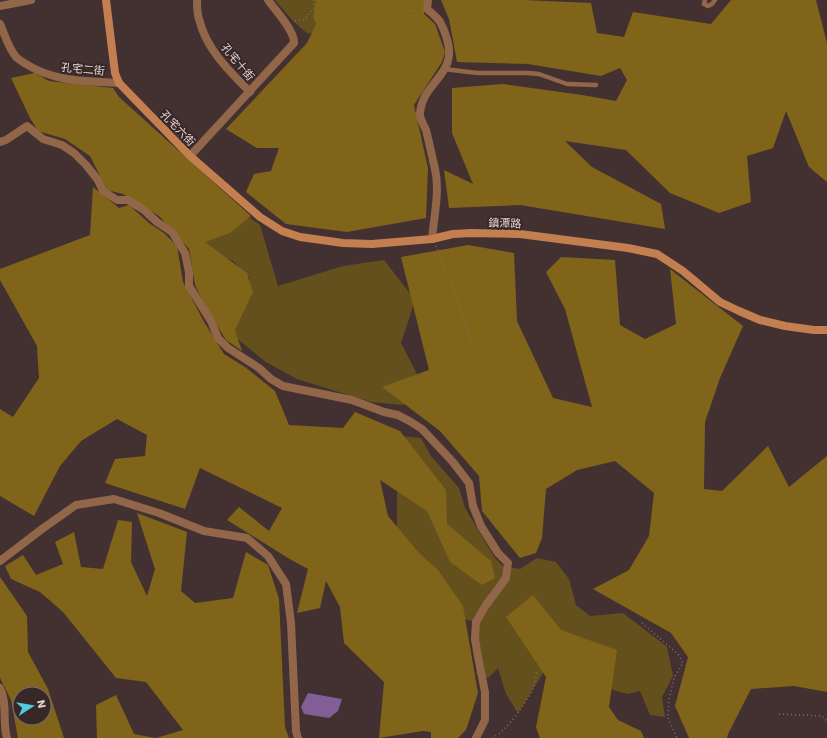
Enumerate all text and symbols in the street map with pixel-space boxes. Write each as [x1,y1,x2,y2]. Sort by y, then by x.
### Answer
street label: 孔宅十街 [218,41,257,83]
street label: 孔宅二街 [60,61,105,78]
street label: 孔宅六街 [158,108,198,149]
street label: 鎮潭路 [488,216,522,231]
north arrow [12,686,52,726]
text: N [34,699,48,709]

